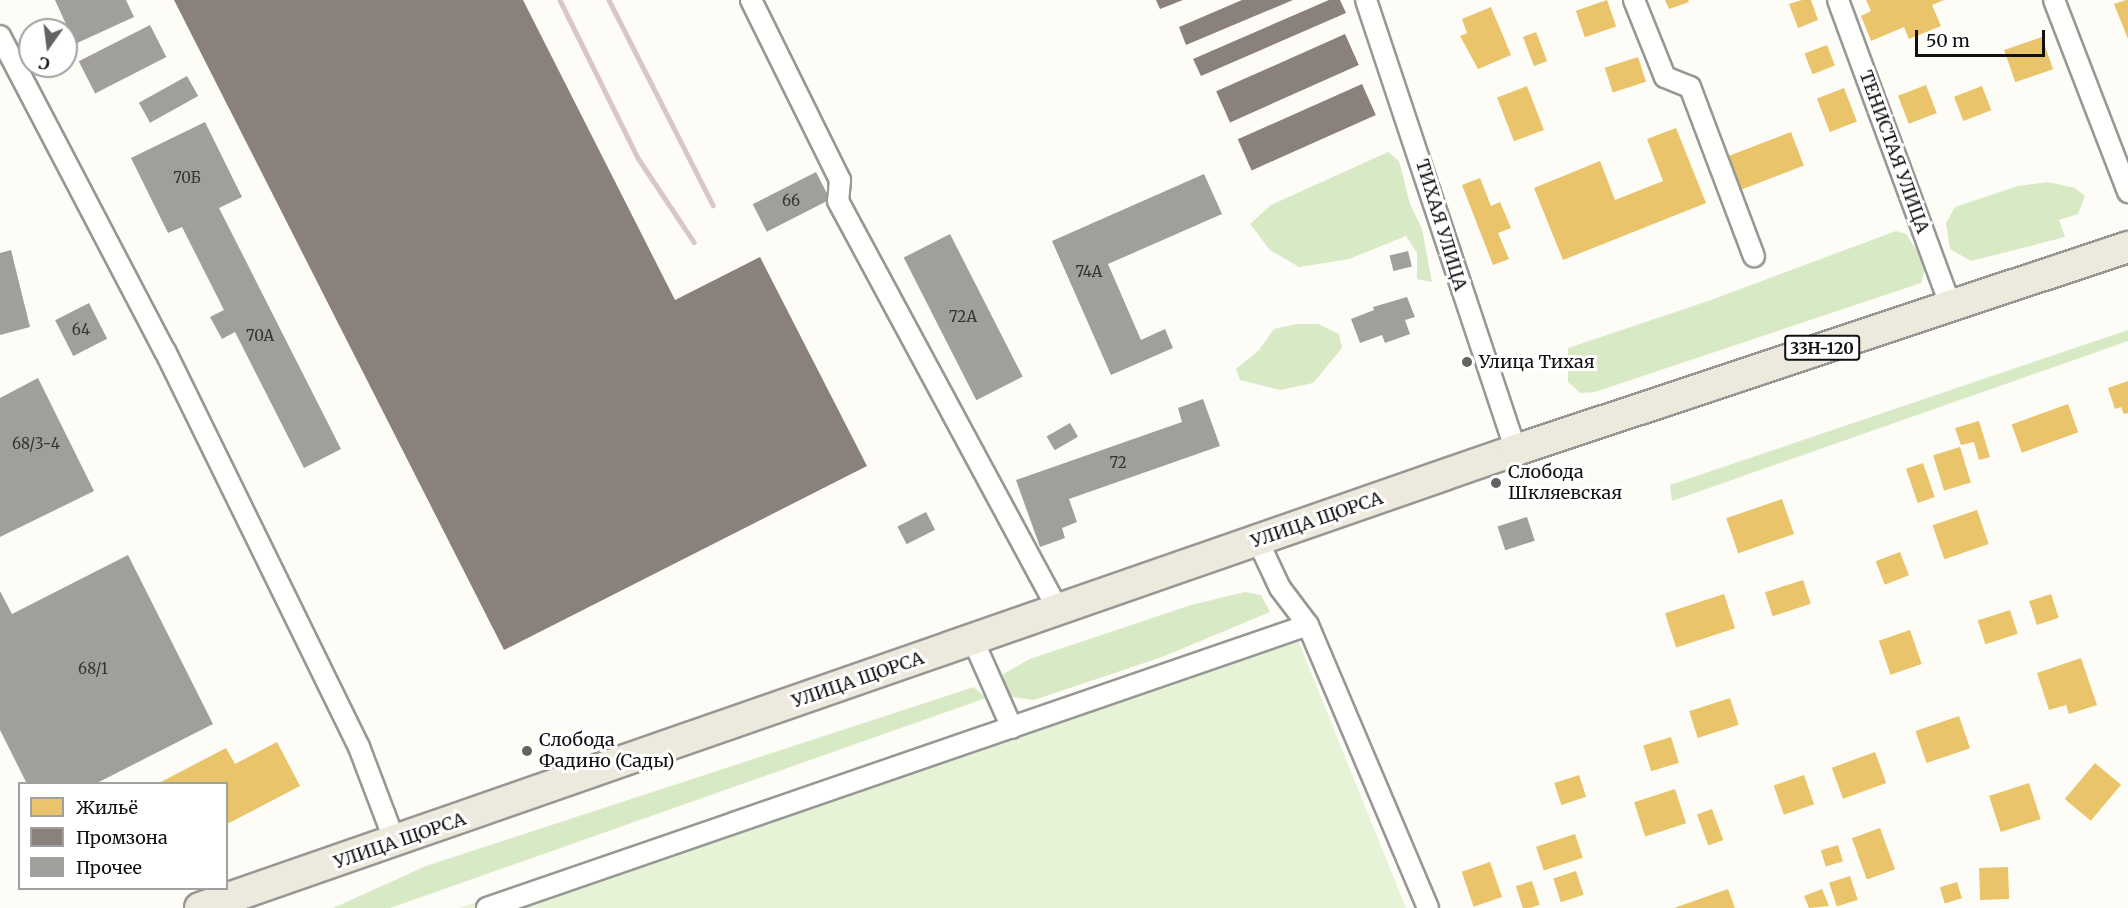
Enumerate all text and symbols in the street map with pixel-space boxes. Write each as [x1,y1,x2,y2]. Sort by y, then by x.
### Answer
north arrow [18,18,78,78]
scale bar [1918,18,2048,56]
text: 50 m [1926,29,1970,52]
text: С [37,53,52,75]
street label: ТЕНИСТАЯ УЛИЦА [1854,68,1934,236]
street label: ТИХАЯ УЛИЦА [1411,157,1471,293]
house number: 70Б [173,169,201,187]
house number: 66 [782,192,800,210]
house number: 74А [1076,263,1102,281]
house number: 72А [949,308,977,326]
house number: 64 [72,321,90,339]
house number: 70А [246,327,274,345]
road number: 33Н-120 [1783,335,1861,361]
place label: Улица Тихая [1479,351,1595,373]
marker: Улица Тихая [1460,355,1474,369]
house number: 68/3-4 [12,435,60,453]
house number: 72 [1109,454,1127,472]
place label: Слобода Шкляевская [1508,462,1622,504]
marker: Слобода Шкляевская [1489,476,1503,490]
street label: УЛИЦА ЩОРСА [1248,487,1386,553]
street label: УЛИЦА ЩОРСА [789,647,927,713]
house number: 68/1 [78,660,108,678]
place label: Слобода Фадино (Сады) [539,730,675,772]
marker: Слобода Фадино (Сады) [520,744,534,758]
legend [18,782,228,890]
text: Жильё [76,796,138,819]
street label: УЛИЦА ЩОРСА [331,808,469,874]
text: Промзона [76,826,168,849]
text: Прочее [76,856,142,879]

